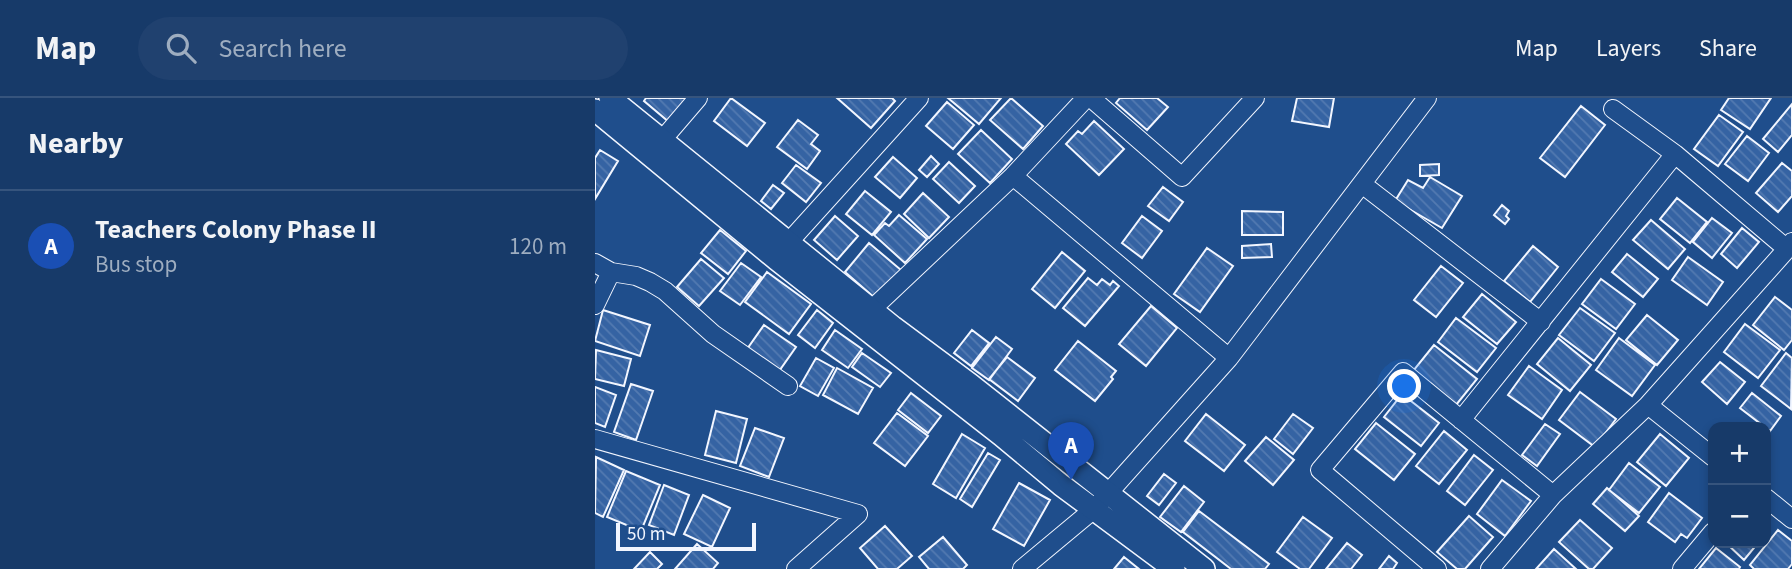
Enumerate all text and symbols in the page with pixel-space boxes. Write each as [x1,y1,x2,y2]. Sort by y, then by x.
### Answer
search box [138,17,628,80]
text: Map [35,25,96,72]
icon: search [162,29,200,67]
text: Search here [218,30,347,67]
text: Map [1515,31,1558,66]
text: Layers [1596,31,1661,66]
text: Share [1699,31,1757,66]
text: Nearby [28,122,123,165]
text: Teachers Colony Phase II [95,211,377,248]
text: A [44,230,58,263]
text: 120 m [509,230,567,263]
text: Bus stop [95,248,177,281]
your location [1387,369,1421,403]
pin: A [1048,422,1094,480]
map controls [1708,422,1771,548]
button: + [1708,422,1771,485]
button: − [1708,485,1771,548]
scale bar [616,520,756,552]
text: 50 m [627,521,665,548]

